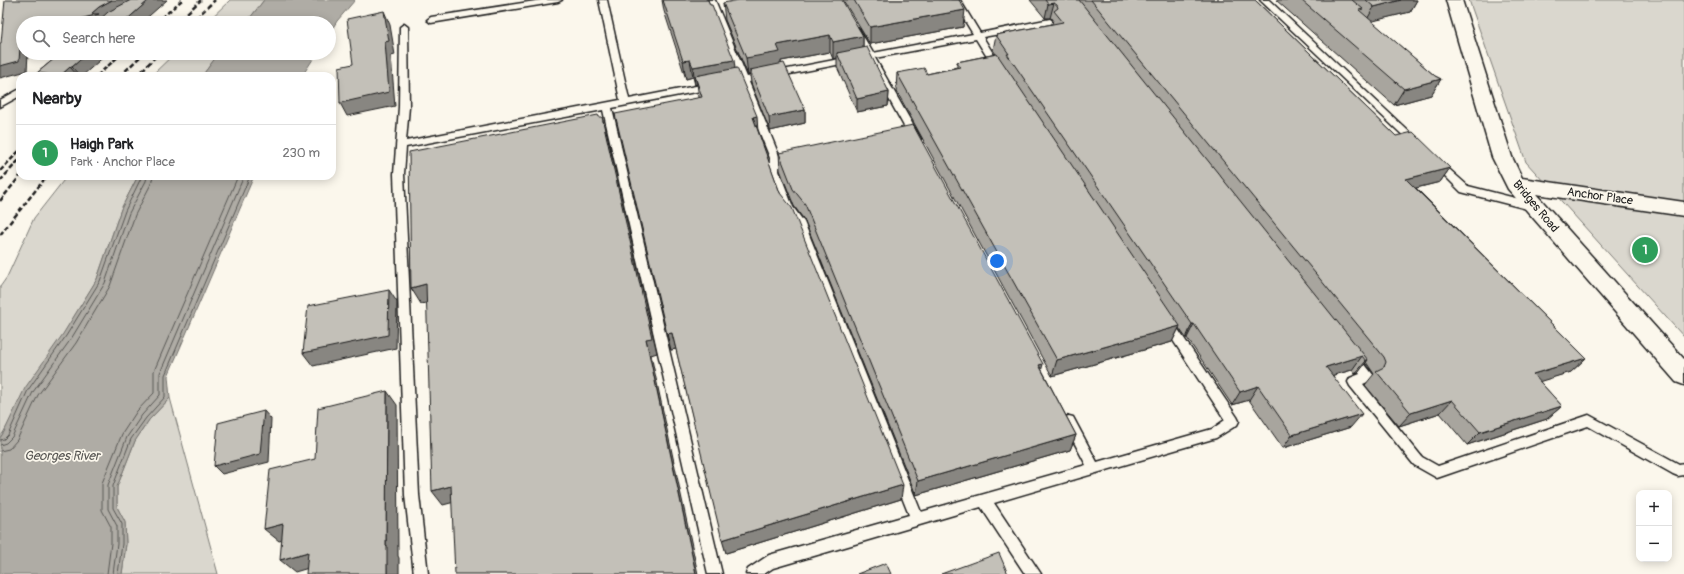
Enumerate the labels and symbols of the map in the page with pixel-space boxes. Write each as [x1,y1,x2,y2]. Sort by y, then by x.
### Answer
street label: Bridges Road [1509,177,1562,236]
street label: Anchor Place [1566,184,1634,209]
pin: 1 [1632,235,1658,265]
your location [987,251,1007,271]
water label: Georges River [24,448,102,464]

